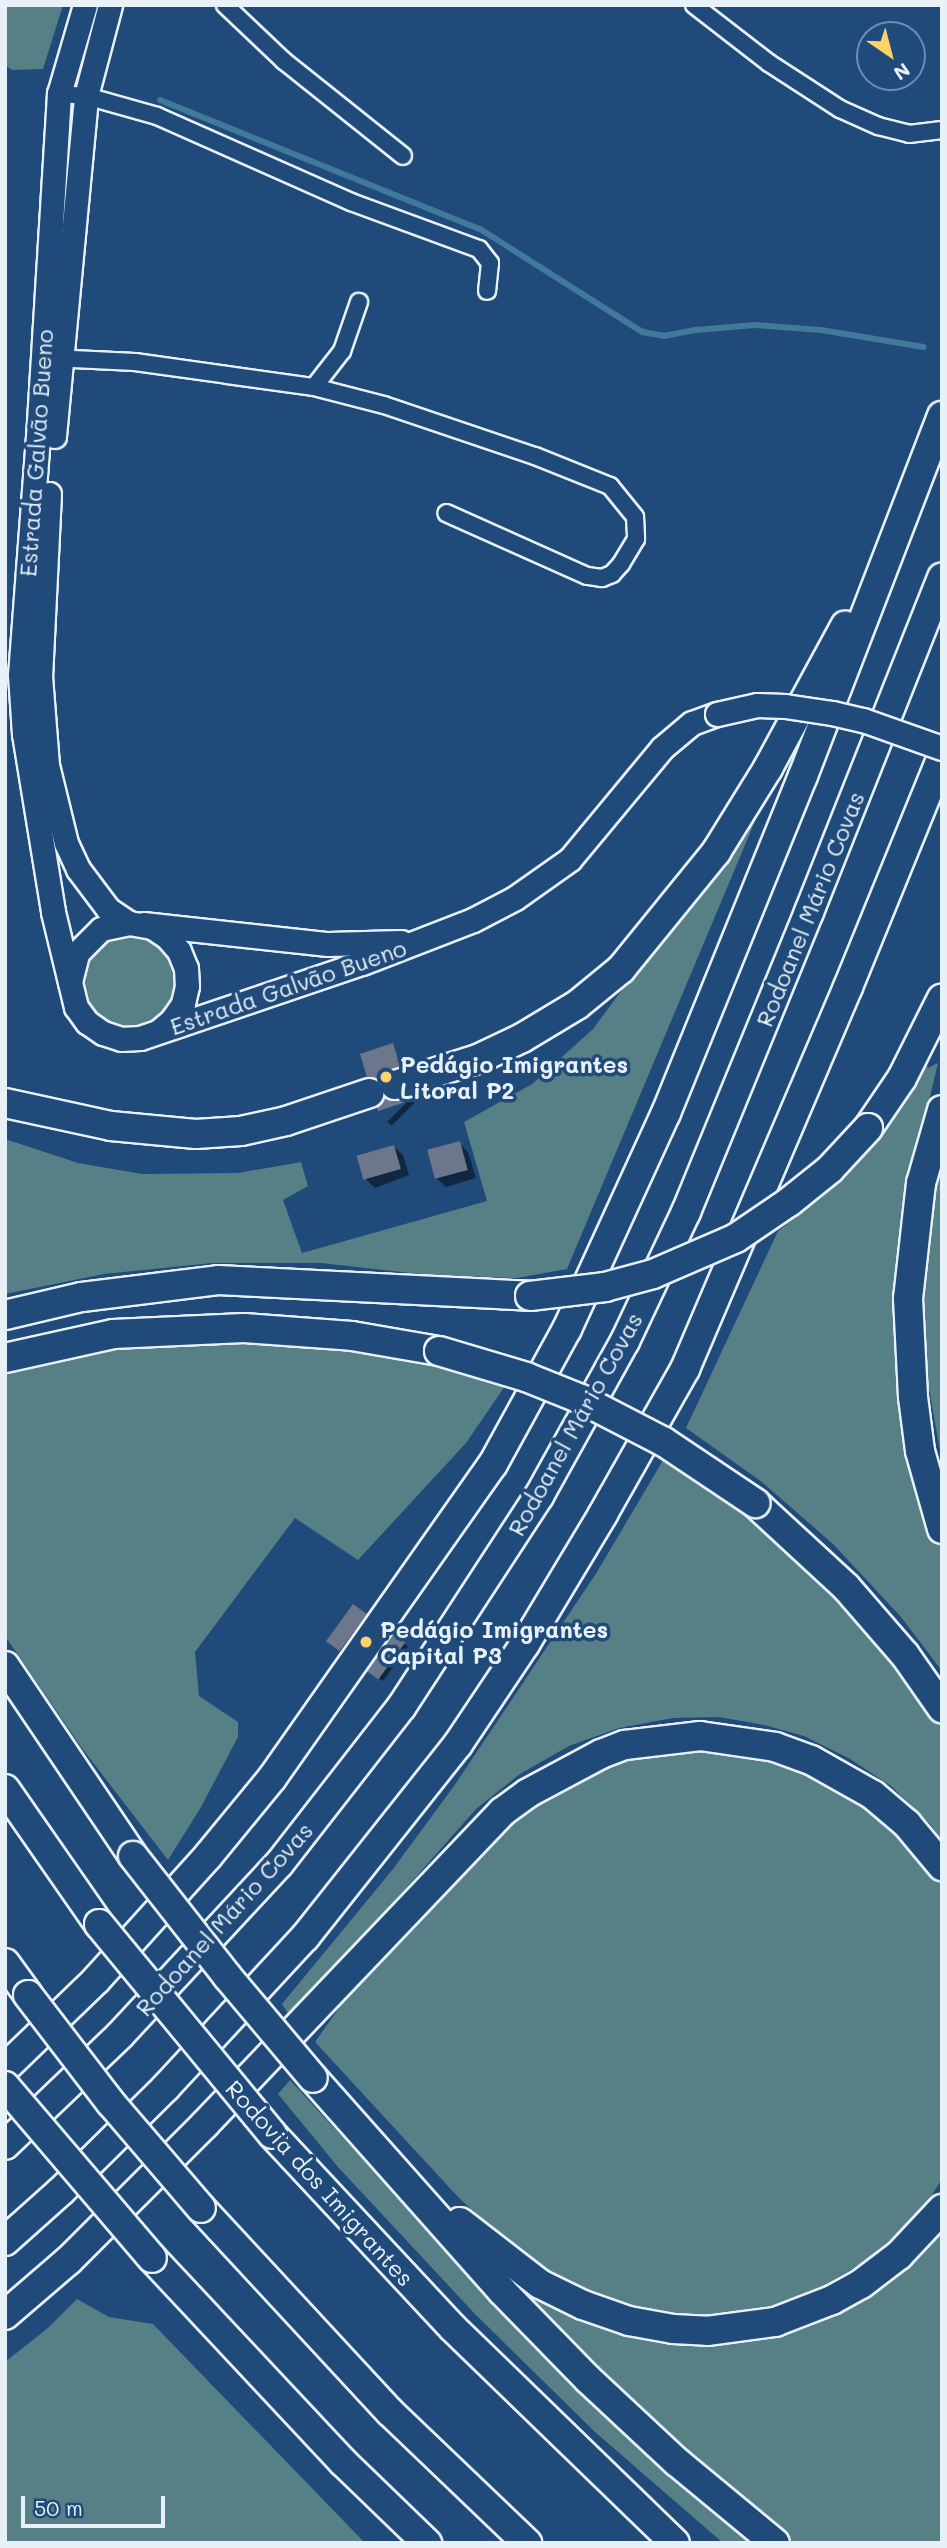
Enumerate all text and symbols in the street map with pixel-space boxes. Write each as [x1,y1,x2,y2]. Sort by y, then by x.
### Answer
north arrow [856,21,926,91]
text: N [889,58,915,86]
street label: Estrada Galvão Bueno [14,328,58,578]
street label: Rodoanel Mário Covas [750,787,870,1031]
street label: Estrada Galvão Bueno [166,934,410,1040]
place label: Pedágio Imigrantes Litoral P2 [400,1050,628,1104]
marker: Pedágio Imigrantes Litoral P2 [378,1069,394,1085]
street label: Rodoanel Mário Covas [502,1308,648,1540]
place label: Pedágio Imigrantes Capital P3 [380,1615,608,1669]
marker: Pedágio Imigrantes Capital P3 [358,1634,374,1650]
street label: Rodoanel Mário Covas [130,1816,318,2022]
street label: Rodovia dos Imigrantes [220,2074,420,2292]
scale bar [24,2482,168,2526]
text: 50 m [34,2494,83,2521]

